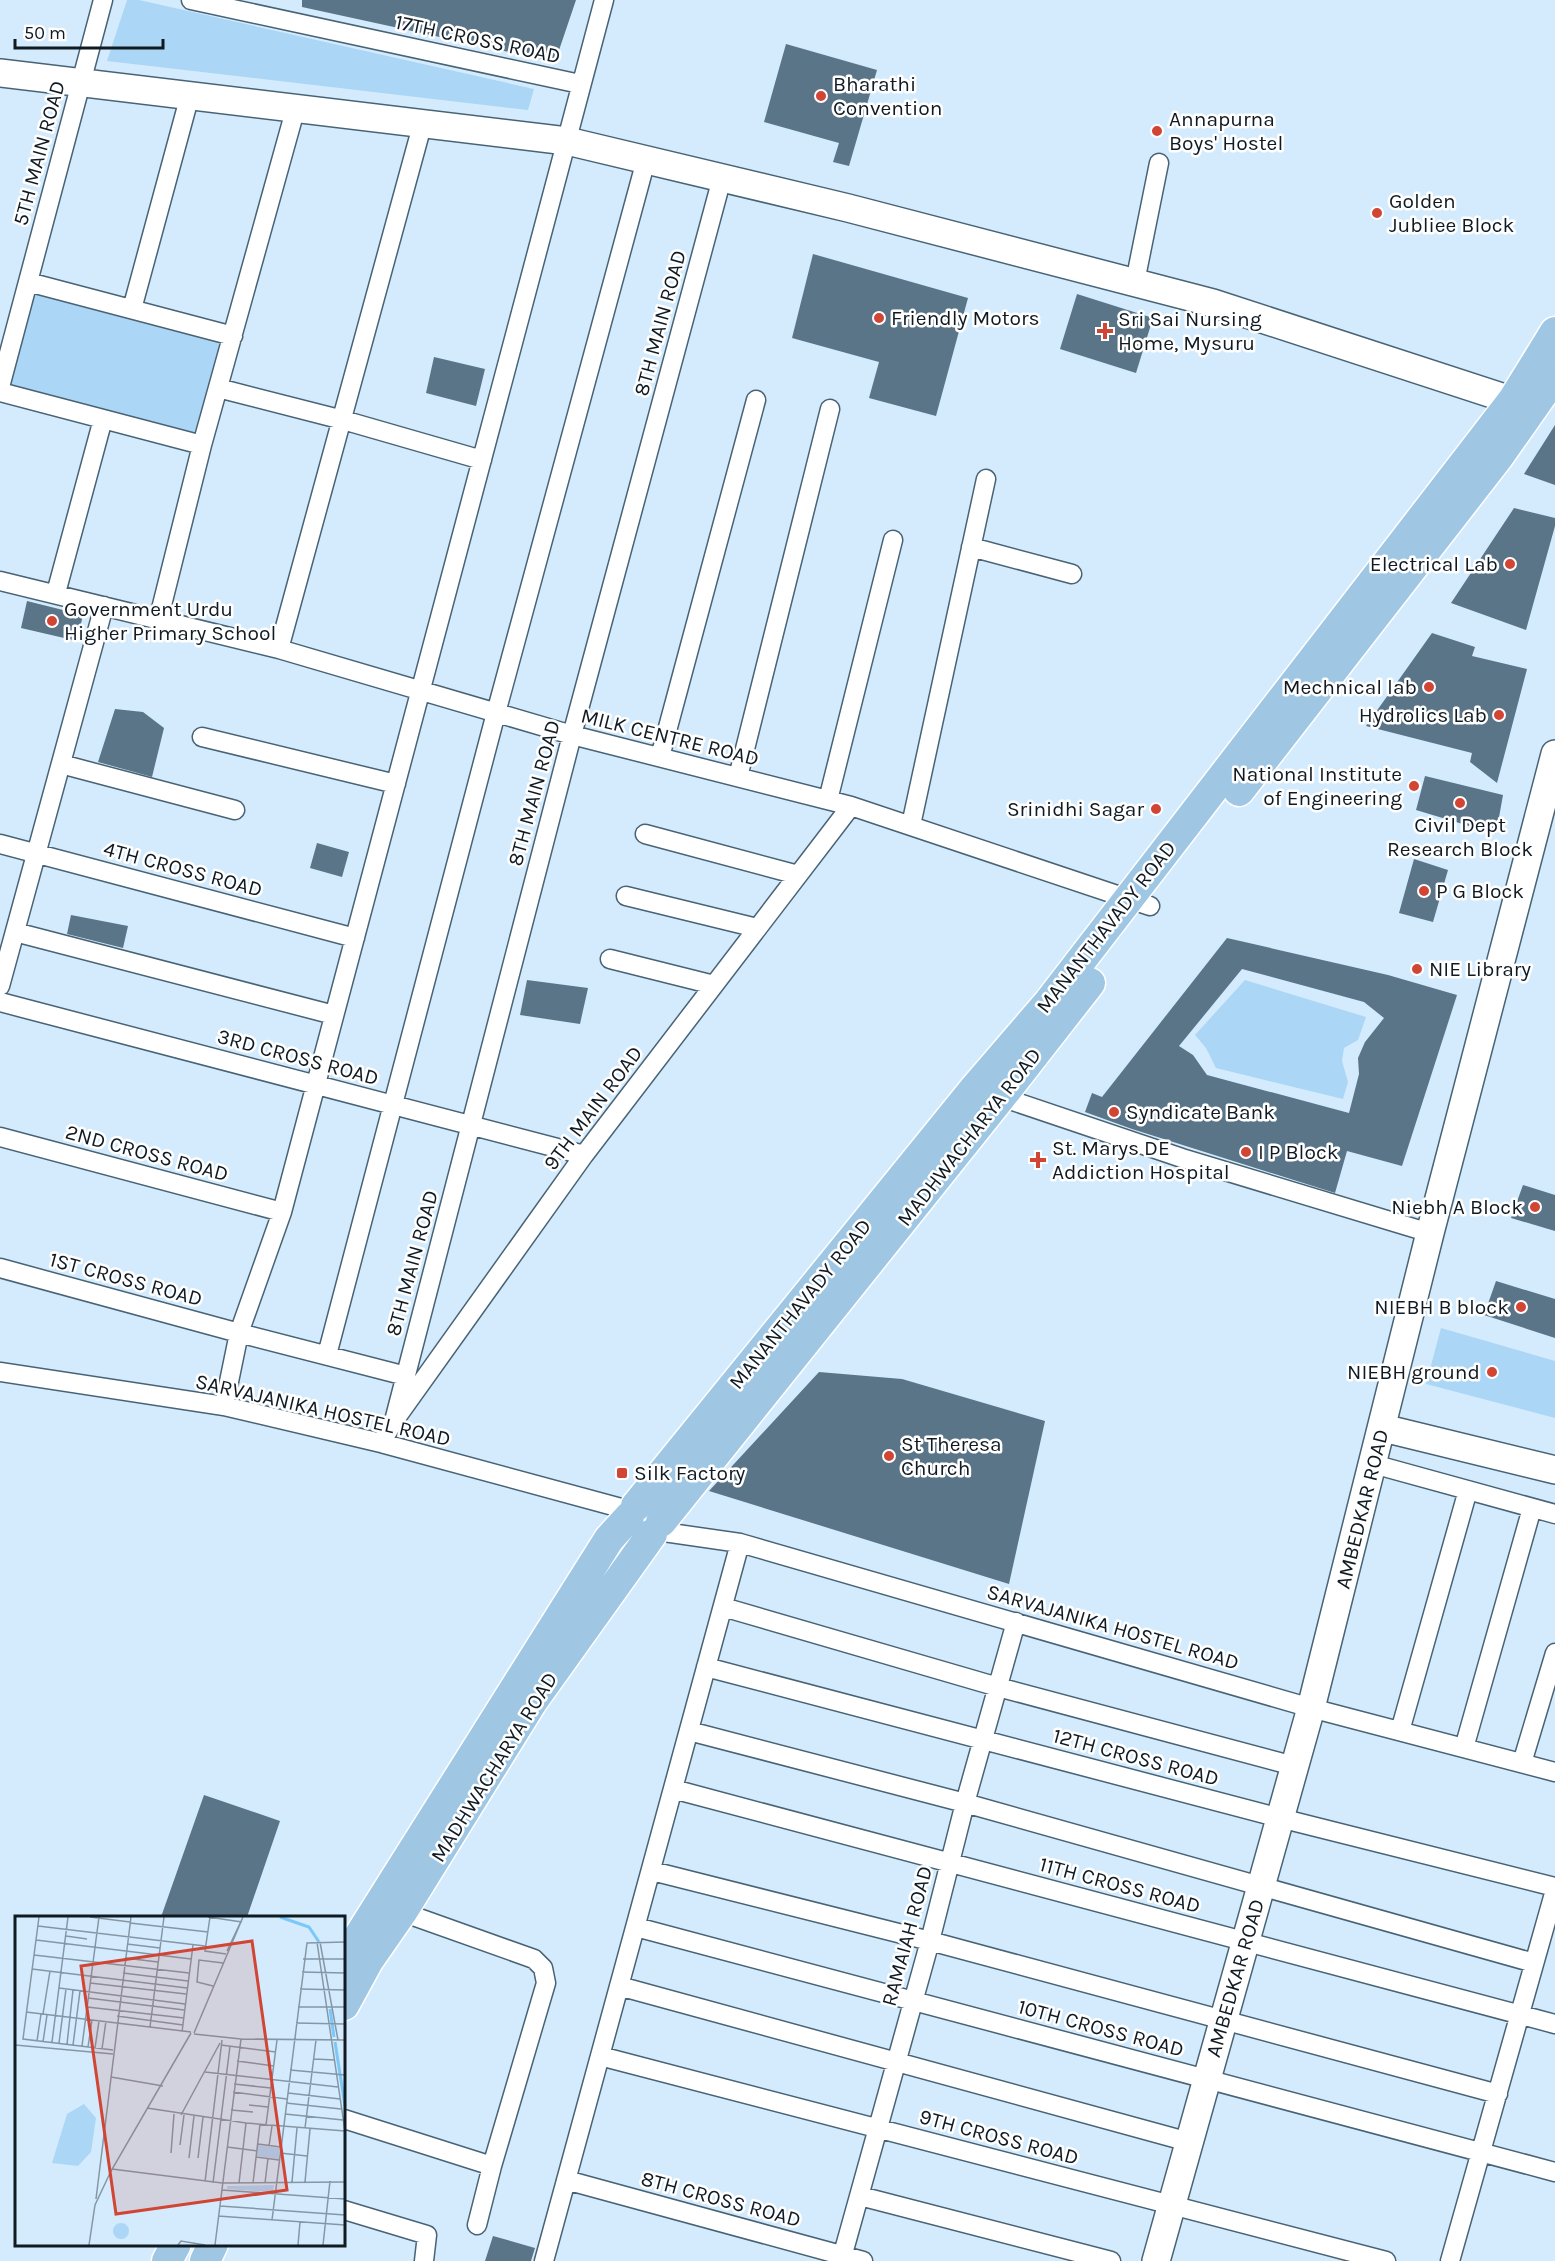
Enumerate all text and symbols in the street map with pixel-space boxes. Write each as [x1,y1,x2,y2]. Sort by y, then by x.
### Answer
street label: 17TH CROSS ROAD [393,10,563,68]
scale bar [15,12,164,50]
text: 50 m [24,22,66,44]
place label: Bharathi Convention [833,72,942,120]
street label: 5TH MAIN ROAD [8,78,70,228]
marker: Bharathi Convention [814,89,828,103]
place label: Annapurna Boys' Hostel [1169,107,1283,155]
marker: Annapurna Boys' Hostel [1150,124,1164,138]
place label: Golden Jubliee Block [1389,189,1515,237]
marker: Golden Jubliee Block [1370,206,1384,220]
street label: 8TH MAIN ROAD [629,248,691,398]
place label: Friendly Motors [891,306,1040,330]
place label: Sri Sai Nursing Home, Mysuru [1118,307,1262,355]
marker: Friendly Motors [872,311,886,325]
marker: Sri Sai Nursing Home, Mysuru [1096,322,1114,340]
place label: Electrical Lab [1370,552,1498,576]
marker: Electrical Lab [1503,557,1517,571]
place label: Government Urdu Higher Primary School [64,597,276,645]
marker: Government Urdu Higher Primary School [45,614,59,628]
place label: Mechnical lab [1283,675,1417,699]
marker: Mechnical lab [1422,680,1436,694]
street label: MILK CENTRE ROAD [578,703,762,771]
place label: Hydrolics Lab [1359,703,1487,727]
marker: Hydrolics Lab [1492,708,1506,722]
street label: 8TH MAIN ROAD [503,718,565,868]
place label: National Institute of Engineering [1232,762,1402,810]
marker: National Institute of Engineering [1407,779,1421,793]
marker: Civil Dept Research Block [1453,796,1467,810]
place label: Srinidhi Sagar [1007,797,1144,821]
marker: Srinidhi Sagar [1149,802,1163,816]
place label: Civil Dept Research Block [1387,813,1533,861]
street label: 4TH CROSS ROAD [101,836,265,902]
street label: MANANTHAVADY ROAD [1031,836,1181,1018]
place label: P G Block [1436,879,1524,903]
marker: P G Block [1417,884,1431,898]
place label: NIE Library [1429,957,1531,981]
marker: NIE Library [1410,962,1424,976]
street label: 3RD CROSS ROAD [215,1024,381,1090]
street label: 9TH MAIN ROAD [539,1041,647,1175]
street label: MADHWACHARYA ROAD [892,1043,1046,1231]
place label: Syndicate Bank [1126,1100,1275,1124]
marker: Syndicate Bank [1107,1105,1121,1119]
street label: 2ND CROSS ROAD [63,1120,231,1186]
place label: St. Marys DE Addiction Hospital [1052,1136,1230,1184]
place label: I P Block [1258,1140,1339,1164]
marker: I P Block [1239,1145,1253,1159]
marker: St. Marys DE Addiction Hospital [1029,1151,1047,1169]
street label: 8TH MAIN ROAD [381,1188,443,1338]
place label: Niebh A Block [1391,1195,1523,1219]
marker: Niebh A Block [1528,1200,1542,1214]
street label: MANANTHAVADY ROAD [724,1214,876,1394]
street label: 1ST CROSS ROAD [47,1247,205,1311]
place label: NIEBH B block [1374,1295,1509,1319]
marker: NIEBH B block [1514,1300,1528,1314]
place label: NIEBH ground [1347,1360,1480,1384]
marker: NIEBH ground [1485,1365,1499,1379]
street label: SARVAJANIKA HOSTEL ROAD [193,1369,453,1451]
street label: AMBEDKAR ROAD [1331,1427,1393,1591]
place label: St Theresa Church [901,1432,1002,1480]
marker: St Theresa Church [882,1449,896,1463]
place label: Silk Factory [634,1461,746,1485]
marker: Silk Factory [615,1466,629,1480]
street label: SARVAJANIKA HOSTEL ROAD [984,1579,1242,1675]
street label: MADHWACHARYA ROAD [426,1668,562,1866]
street label: 12TH CROSS ROAD [1050,1723,1222,1791]
street label: 11TH CROSS ROAD [1037,1852,1203,1918]
street label: RAMAIAH ROAD [877,1863,937,2009]
street label: AMBEDKAR ROAD [1201,1896,1269,2060]
inset map [15,1916,345,2246]
street label: 10TH CROSS ROAD [1015,1994,1187,2062]
street label: 9TH CROSS ROAD [917,2104,1081,2170]
street label: 8TH CROSS ROAD [638,2166,804,2232]

